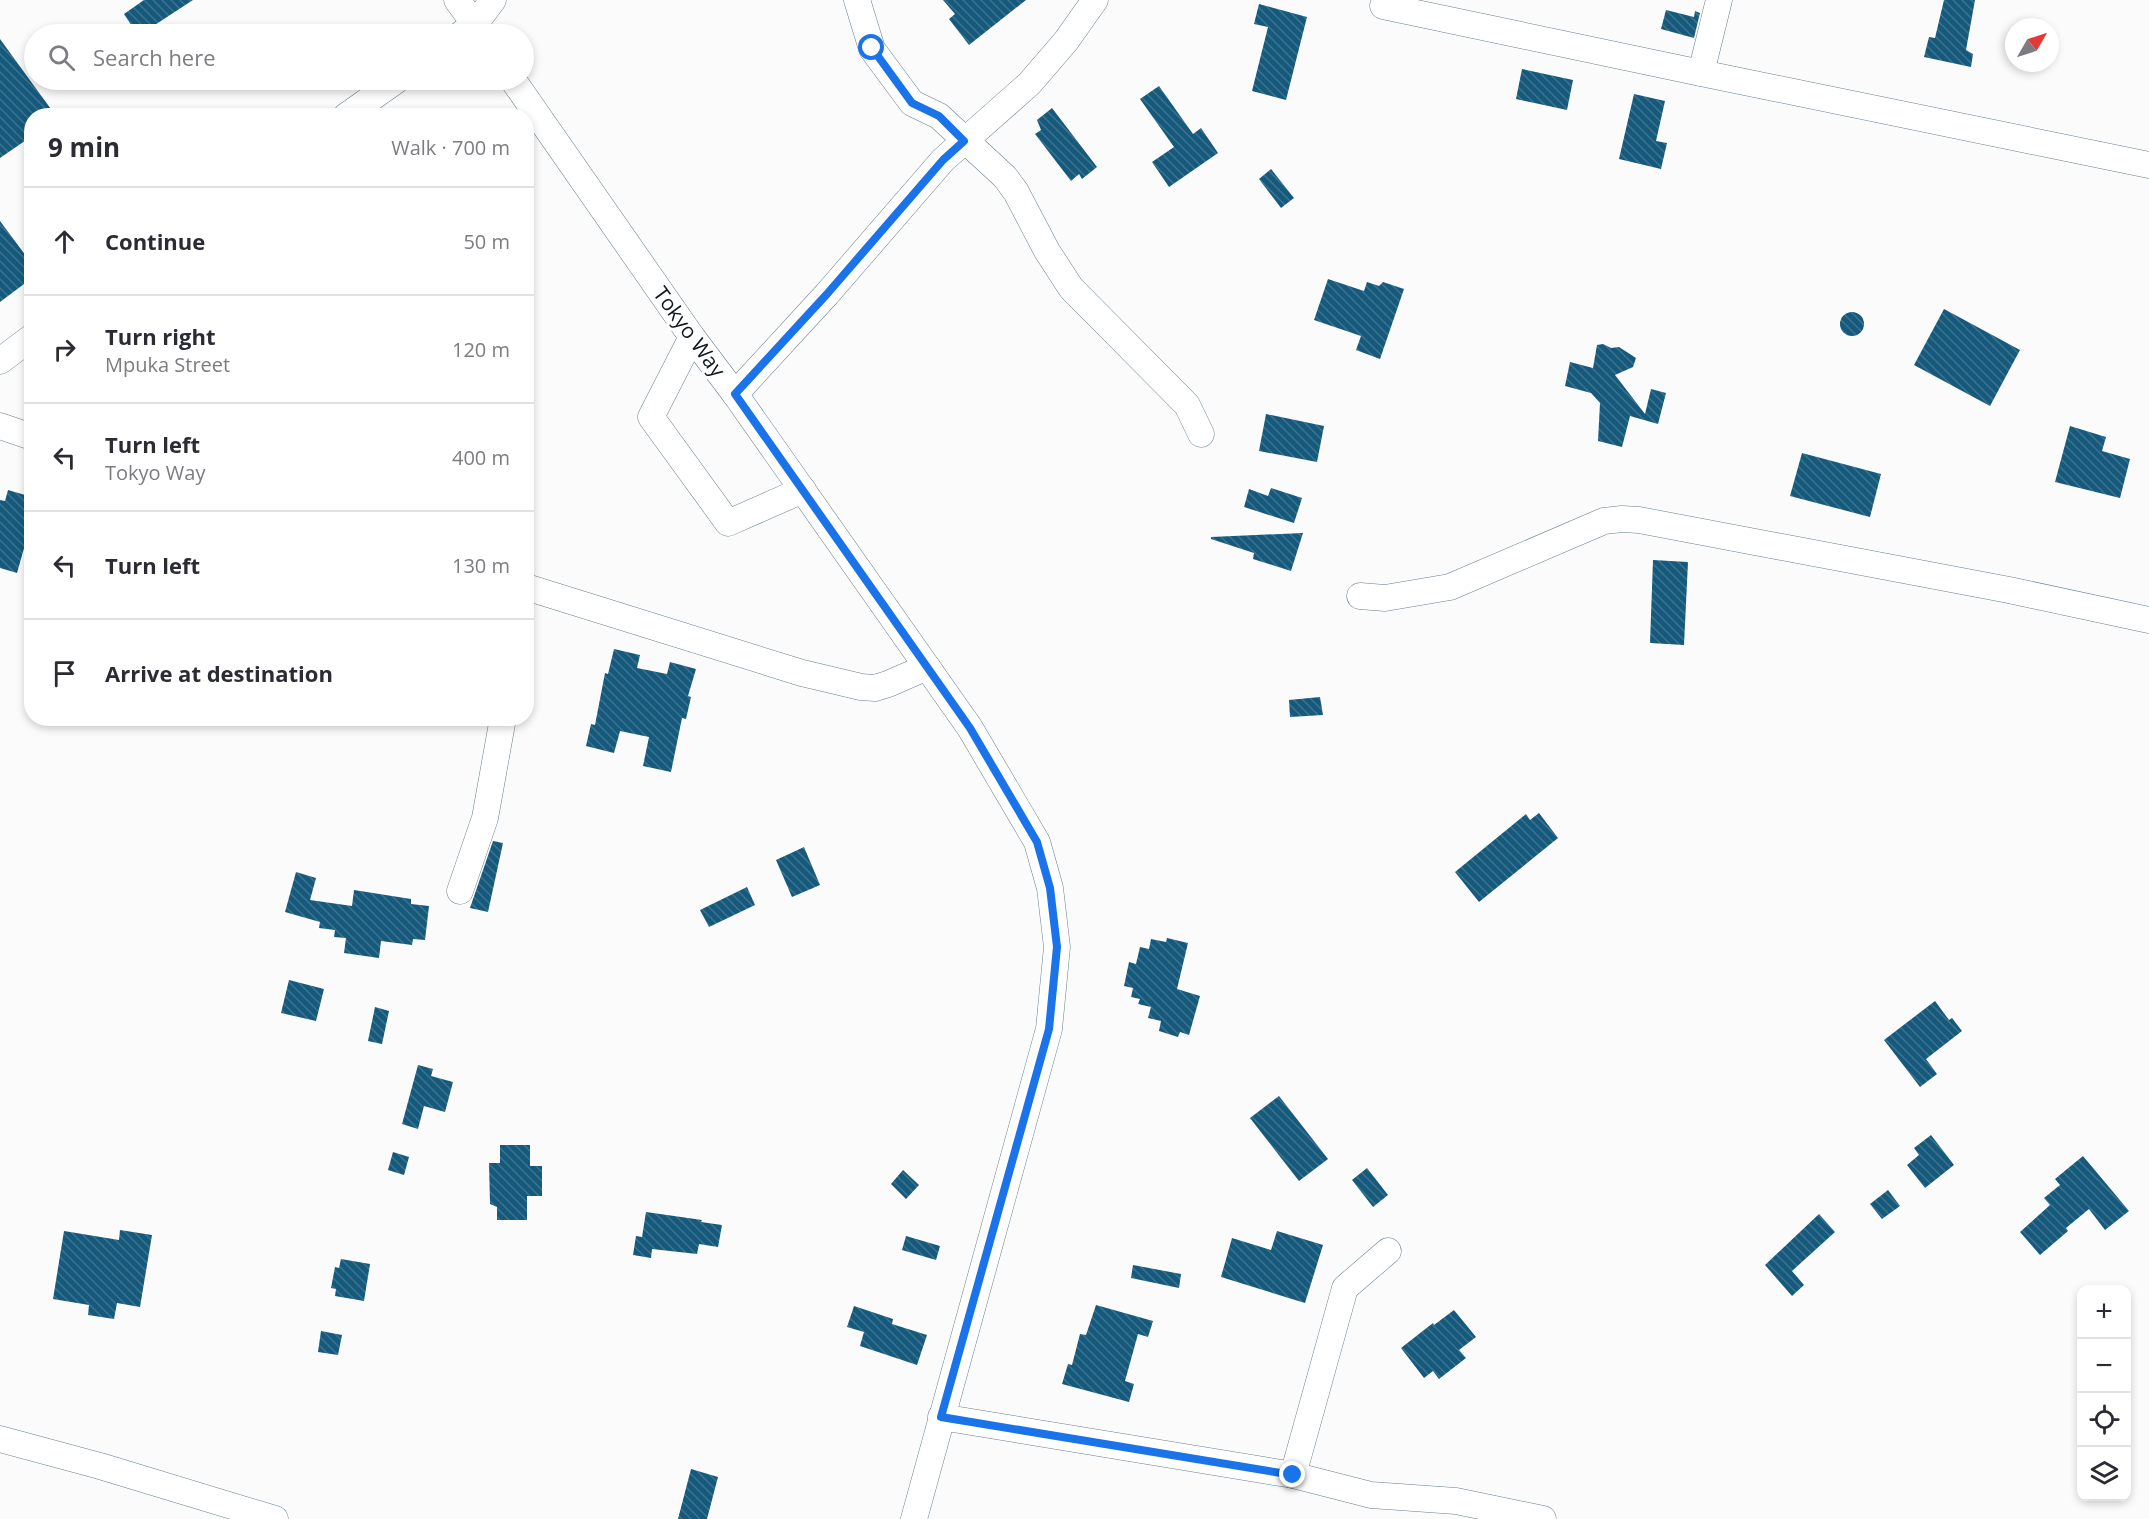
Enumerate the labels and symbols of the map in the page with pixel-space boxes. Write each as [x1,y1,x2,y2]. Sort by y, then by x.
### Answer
north arrow [2005,18,2059,72]
route start [858,34,884,60]
street label: Tokyo Way [648,281,732,383]
route end [1279,1461,1305,1487]

